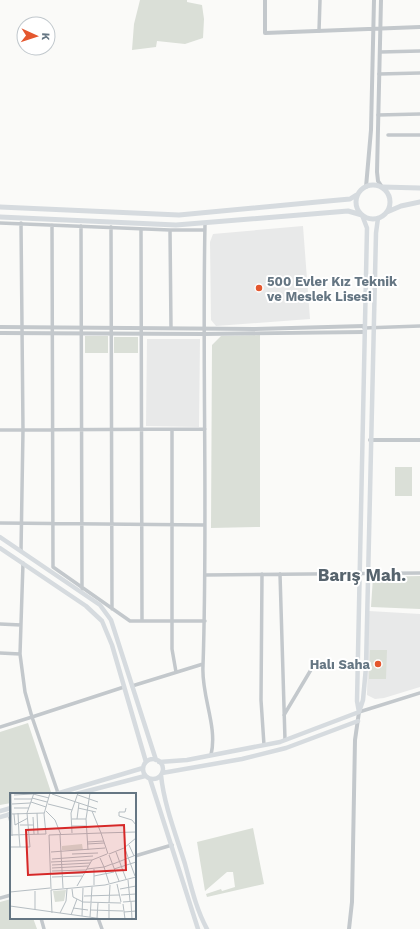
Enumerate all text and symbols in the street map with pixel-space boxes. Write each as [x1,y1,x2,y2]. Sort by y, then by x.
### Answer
north arrow [16,16,56,56]
text: K [39,32,52,41]
place label: 500 Evler Kız Teknik ve Meslek Lisesi [266,274,398,304]
marker: 500 Evler Kız Teknik ve Meslek Lisesi [254,283,264,293]
district label: Barış Mah. [318,565,406,585]
place label: Halı Saha [310,657,370,672]
marker: Halı Saha [373,659,383,669]
inset map [10,793,136,919]

